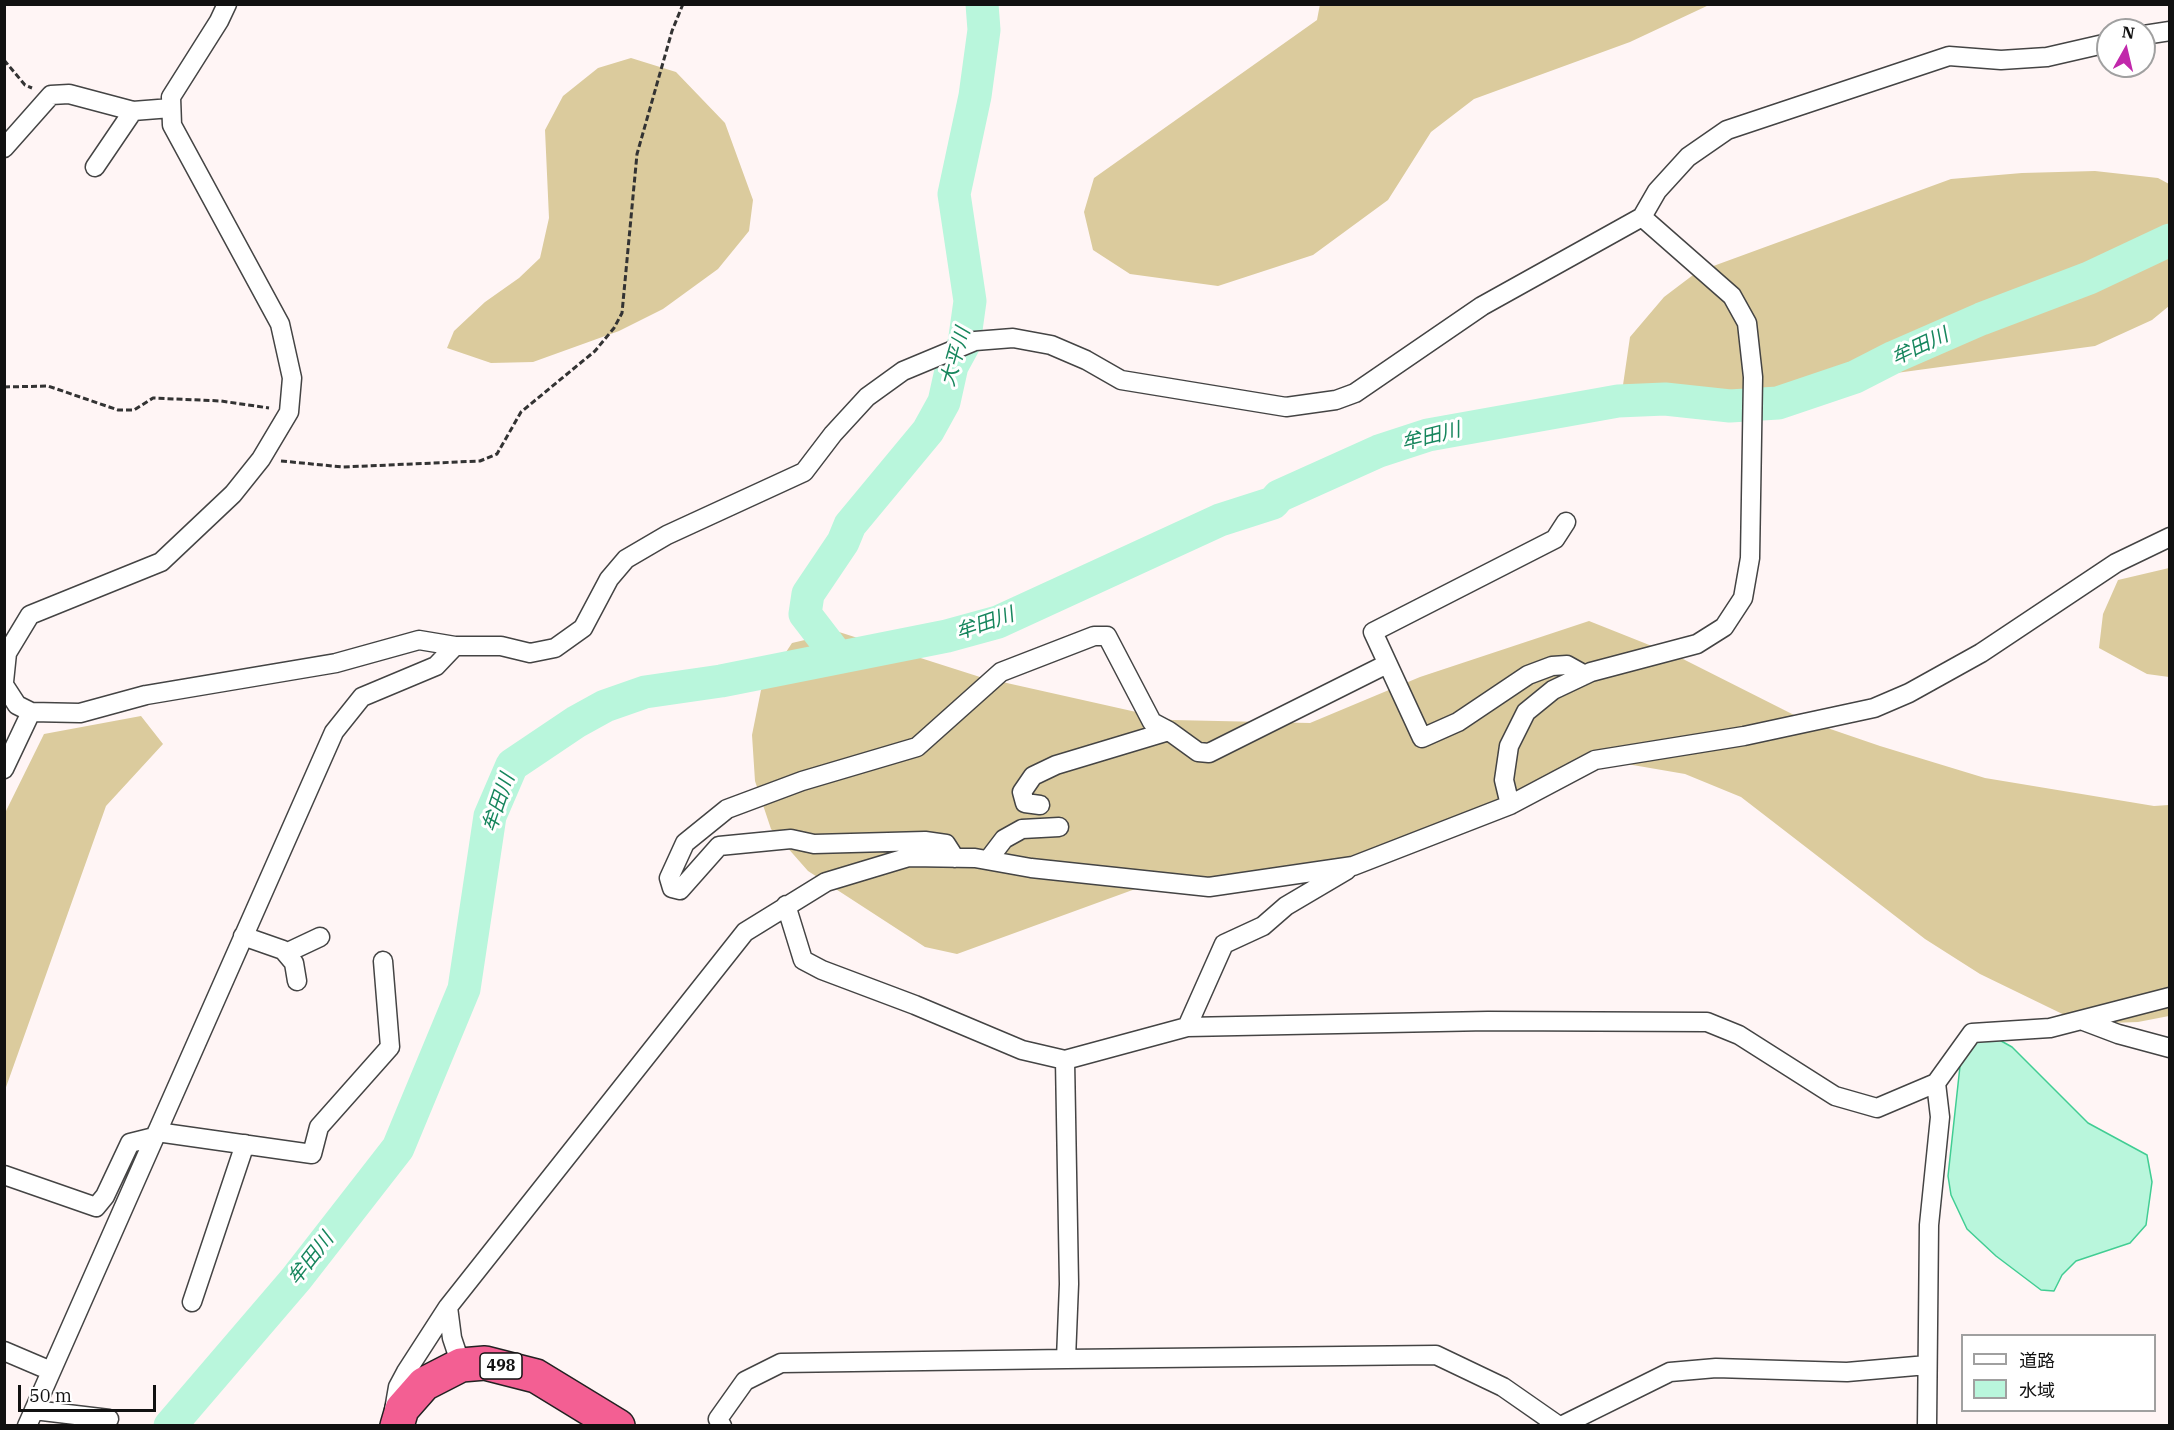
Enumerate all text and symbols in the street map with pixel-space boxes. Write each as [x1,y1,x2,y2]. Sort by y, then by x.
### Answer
north arrow [2096,18,2156,78]
text: N [2121,21,2136,43]
water label: 牟田川 [1888,323,1952,371]
water label: 大平川 [936,325,976,389]
water label: 牟田川 [1399,418,1463,456]
water label: 牟田川 [953,603,1017,645]
water label: 牟田川 [478,771,520,835]
water label: 牟田川 [283,1228,339,1290]
legend [1961,1334,2156,1412]
text: 道路 [2019,1349,2055,1372]
road number: 498 [480,1353,522,1379]
scale bar [21,1373,159,1411]
text: 水域 [2019,1379,2055,1402]
text: 50 m [29,1384,72,1407]

